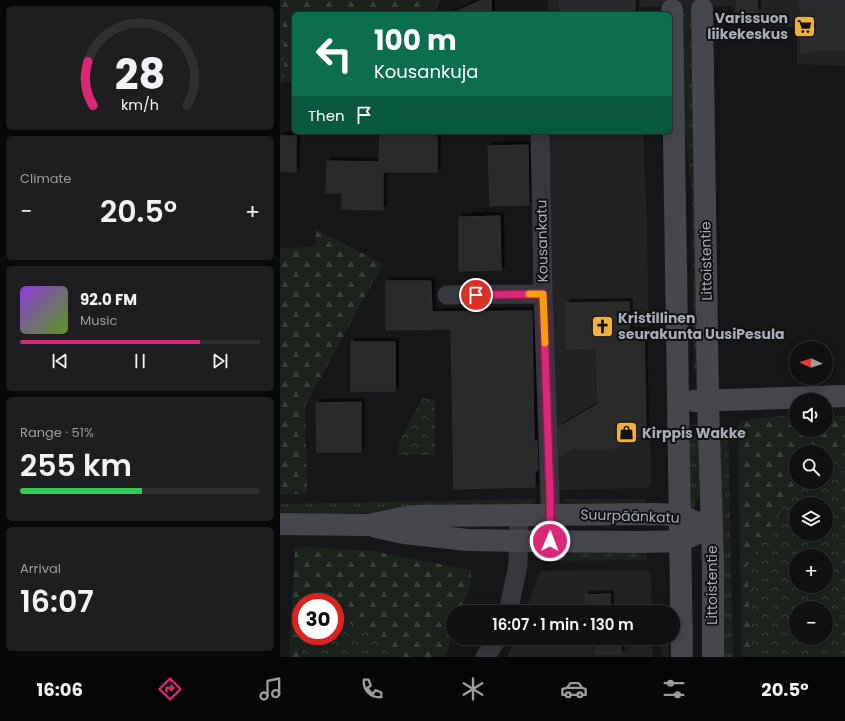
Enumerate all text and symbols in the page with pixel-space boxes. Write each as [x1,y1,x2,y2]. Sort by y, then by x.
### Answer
place label: Varissuon liikekeskus [707,8,788,44]
supermarket icon: Varissuon liikekeskus [791,13,817,39]
text: 100 m [374,21,457,60]
icon: left [308,28,360,80]
text: 28 [115,45,165,104]
text: Kousankuja [374,59,478,84]
text: km/h [121,95,159,115]
icon: arrive [353,104,375,126]
text: Then [308,105,345,126]
text: Climate [20,169,71,188]
text: 20.5° [100,190,177,233]
text: − [20,196,32,227]
text: + [245,196,260,227]
street label: Kousankatu [531,199,553,283]
street label: Littoistentie [695,221,717,301]
pin [459,278,493,312]
icon: arrive [465,284,487,306]
text: 92.0 FM [80,289,137,310]
place label: Kristillinen seurakunta UusiPesula [618,308,785,344]
text: Music [80,311,117,330]
church icon: Kristillinen seurakunta UusiPesula [589,313,615,339]
north arrow [789,341,833,385]
map controls [789,341,833,645]
icon: previous [49,350,71,372]
icon: pause [129,350,151,372]
icon: next [209,350,231,372]
button: sound [789,393,833,437]
shop icon: Kirppis Wakke [614,420,640,446]
text: Range · 51% [20,423,94,442]
place label: Kirppis Wakke [642,423,746,443]
text: 255 km [20,444,132,487]
button: search [789,445,833,489]
button: layers [789,497,833,541]
street label: Suurpäänkatu [580,504,680,528]
position arrow [529,520,571,562]
street label: Littoistentie [702,545,722,625]
button: + [789,549,833,593]
text: Arrival [20,559,61,578]
text: 16:07 [20,580,94,623]
speed limit sign: 30 [292,593,344,645]
button: − [789,601,833,645]
text: 16:07 · 1 min · 130 m [492,614,634,635]
icon: directions [156,675,184,703]
icon: music [257,675,285,703]
icon: phone [358,675,386,703]
icon: climate [459,675,487,703]
icon: car [560,675,588,703]
icon: filters [660,675,688,703]
text: 16:06 [36,677,83,702]
text: 20.5° [761,677,808,702]

